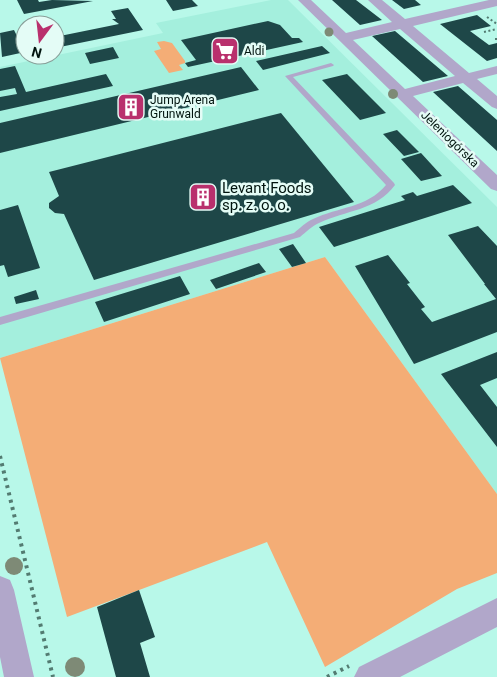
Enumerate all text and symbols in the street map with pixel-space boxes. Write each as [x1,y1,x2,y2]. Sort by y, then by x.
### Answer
north arrow [15,15,65,65]
supermarket icon: Aldi [210,36,240,66]
text: N [30,44,43,62]
place label: Aldi [244,44,265,58]
building icon: Jump Arena Grunwald [116,92,146,122]
place label: Jump Arena Grunwald [150,93,215,121]
street label: Jeleniogórska [418,108,482,170]
place label: Levant Foods sp. z. o. o. [222,179,312,214]
building icon: Levant Foods sp. z. o. o. [188,182,218,212]

